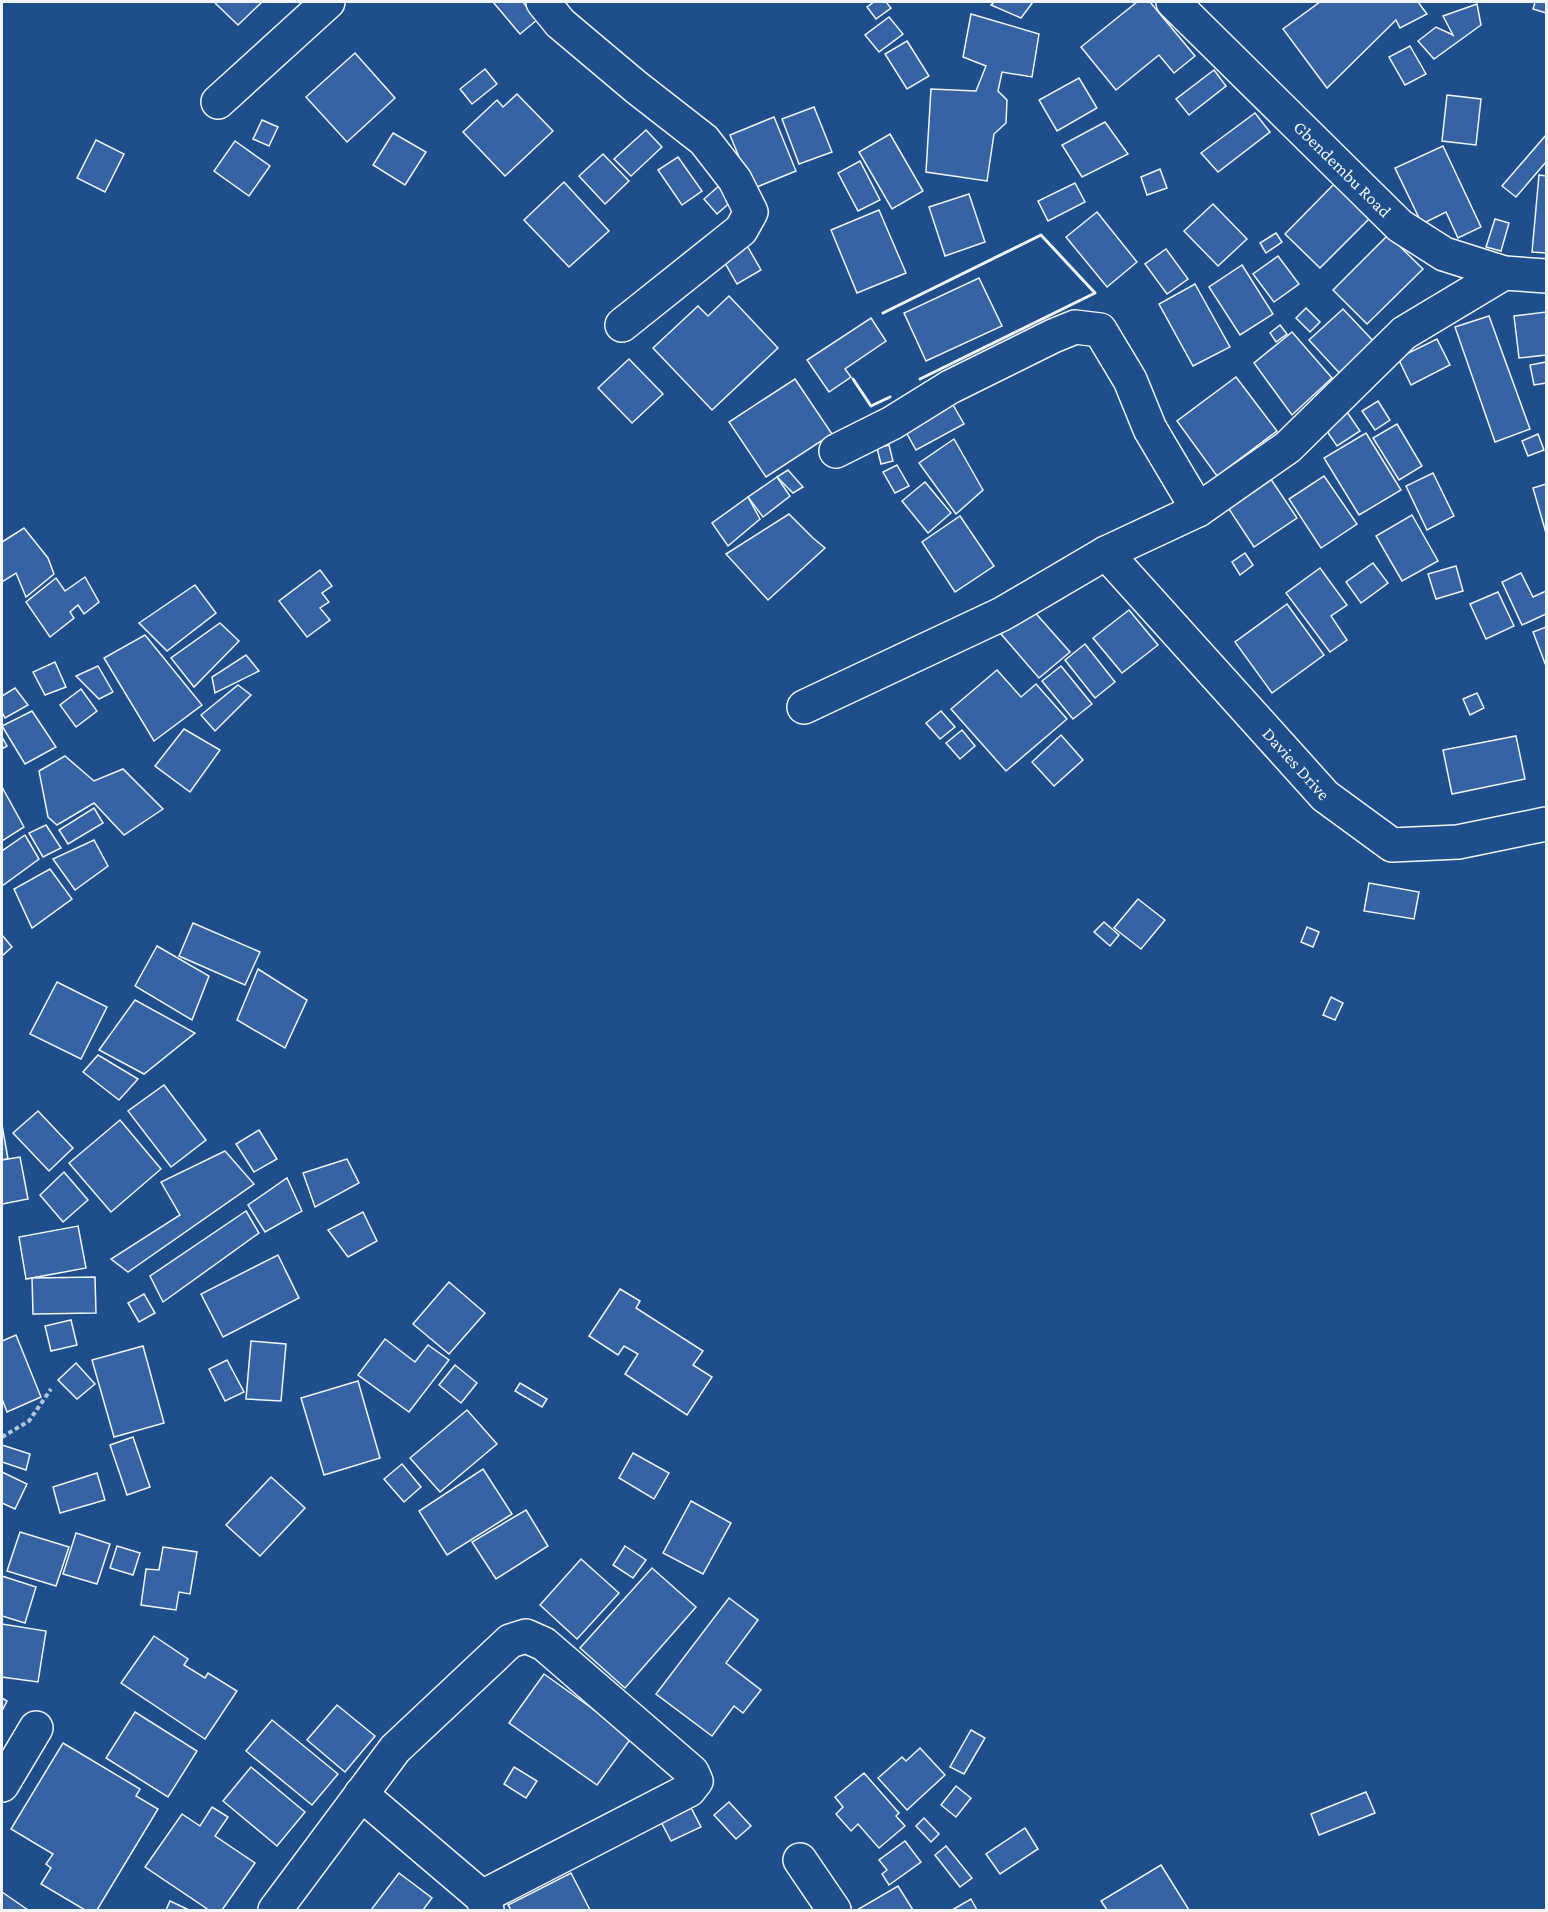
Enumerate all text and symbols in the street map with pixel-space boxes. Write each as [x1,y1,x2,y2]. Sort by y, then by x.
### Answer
street label: Gbendembu Road [1290,117,1396,222]
street label: Davies Drive [1258,724,1334,804]

